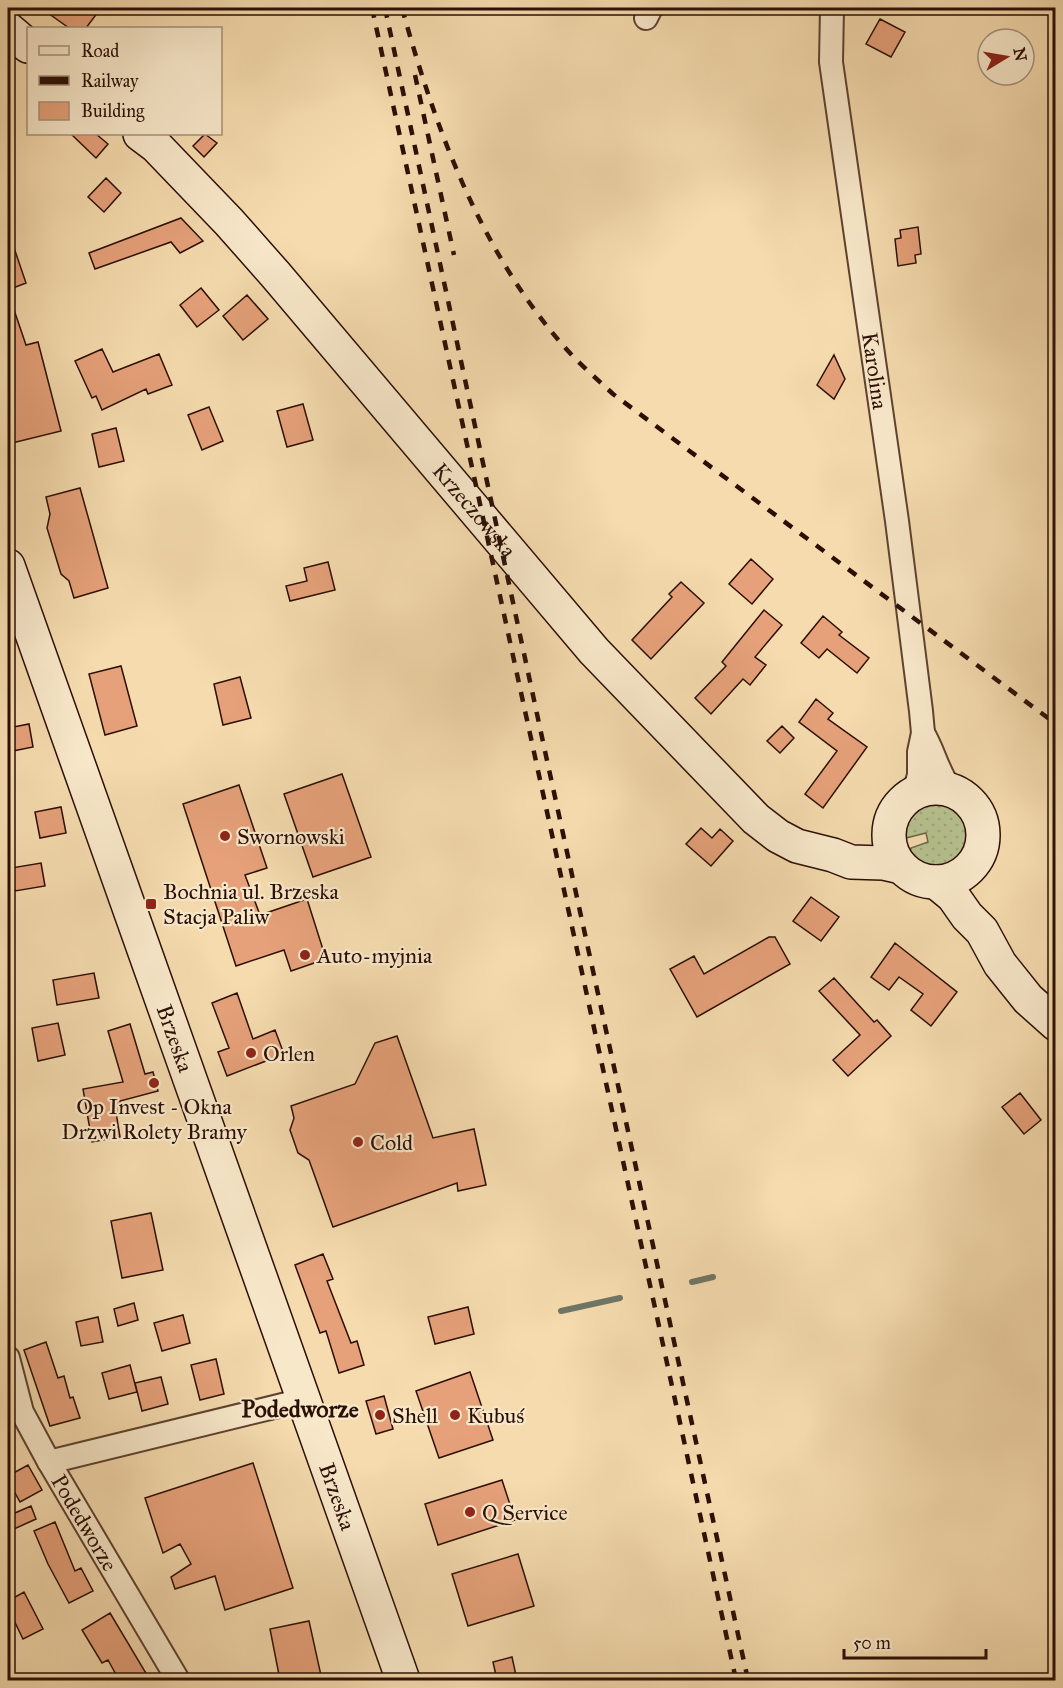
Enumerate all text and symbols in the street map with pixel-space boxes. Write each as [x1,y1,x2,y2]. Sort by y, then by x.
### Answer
legend [27,27,222,135]
north arrow [976,27,1036,87]
text: Road [81,40,119,62]
text: N [1010,46,1031,63]
text: Railway [81,70,139,92]
text: Building [81,100,145,123]
street label: Karolina [856,331,894,412]
street label: Krzeczowska [427,457,522,564]
place label: Swornowski [237,823,345,850]
marker: Swornowski [218,829,232,843]
place label: Bochnia ul. Brzeska Stacja Paliw [163,878,339,930]
marker: Bochnia ul. Brzeska Stacja Paliw [144,897,158,911]
place label: Auto-myjnia [316,942,433,969]
marker: Auto-myjnia [298,948,312,962]
street label: Brzeska [151,1001,200,1076]
place label: Orlen [263,1040,315,1067]
marker: Orlen [244,1046,258,1060]
marker: Op Invest - Okna Drzwi Rolety Bramy [147,1076,161,1090]
place label: Op Invest - Okna Drzwi Rolety Bramy [61,1093,248,1145]
place label: Cold [370,1129,413,1156]
marker: Cold [351,1135,365,1149]
district label: Podedworze [241,1394,359,1424]
place label: Shell [392,1402,438,1429]
place label: Kubuś [467,1402,525,1429]
marker: Shell [373,1408,387,1422]
marker: Kubuś [448,1408,462,1422]
street label: Brzeska [313,1459,362,1534]
street label: Podedworze [45,1470,123,1576]
place label: Q Service [482,1499,568,1526]
marker: Q Service [463,1505,477,1519]
scale bar [844,1622,986,1660]
text: 50 m [853,1632,891,1654]

